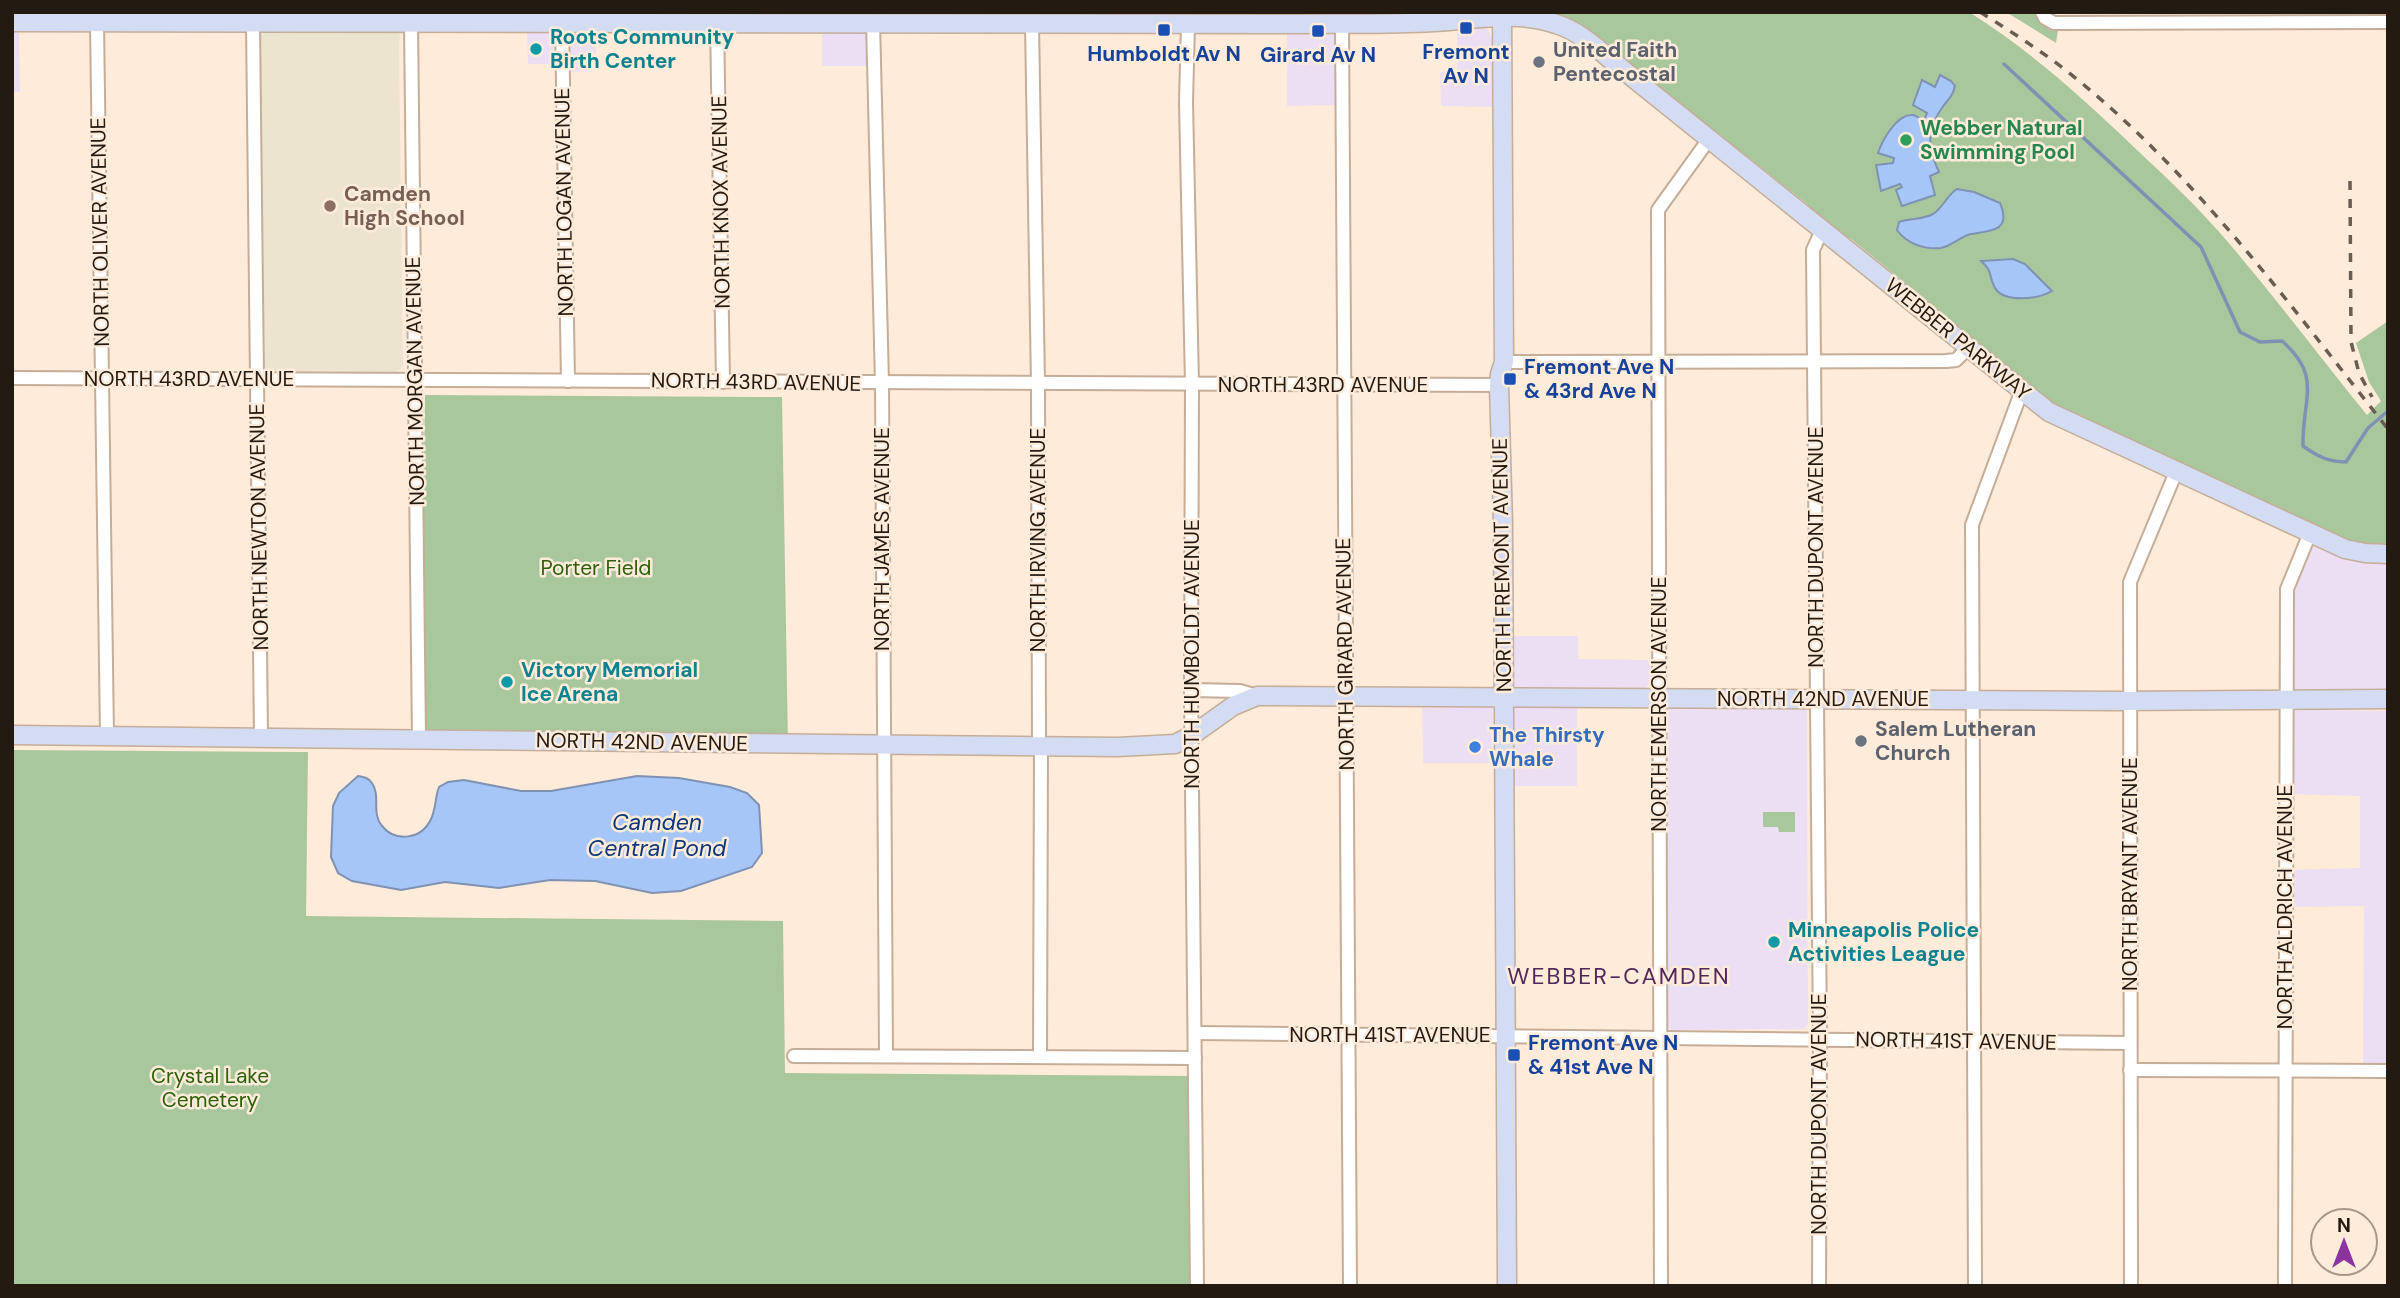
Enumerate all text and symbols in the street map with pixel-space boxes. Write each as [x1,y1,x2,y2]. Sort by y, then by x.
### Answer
marker: Fremont Av N [1458,20,1474,36]
marker: Humboldt Av N [1156,22,1172,38]
place label: Roots Community Birth Center [550,23,735,75]
marker: Girard Av N [1310,23,1326,39]
place label: United Faith Pentecostal [1553,36,1677,88]
place label: Fremont Av N [1422,38,1510,90]
place label: Humboldt Av N [1087,40,1241,68]
marker: Roots Community Birth Center [528,41,544,57]
place label: Girard Av N [1260,41,1376,69]
marker: United Faith Pentecostal [1531,54,1547,70]
street label: NORTH LOGAN AVENUE [548,87,580,317]
street label: NORTH KNOX AVENUE [705,95,737,309]
place label: Webber Natural Swimming Pool [1920,114,2083,166]
street label: NORTH OLIVER AVENUE [84,117,116,347]
marker: Webber Natural Swimming Pool [1898,132,1914,148]
place label: Camden High School [344,180,465,232]
marker: Camden High School [322,198,338,214]
street label: NORTH MORGAN AVENUE [399,256,431,506]
street label: WEBBER PARKWAY [1879,272,2037,406]
place label: Fremont Ave N & 43rd Ave N [1524,353,1674,405]
street label: NORTH 43RD AVENUE [84,365,294,393]
street label: NORTH 43RD AVENUE [651,366,861,398]
street label: NORTH 43RD AVENUE [1218,371,1428,399]
marker: Fremont Ave N & 43rd Ave N [1502,371,1518,387]
street label: NORTH NEWTON AVENUE [243,403,275,651]
street label: NORTH DUPONT AVENUE [1802,426,1830,668]
street label: NORTH JAMES AVENUE [868,427,896,651]
street label: NORTH IRVING AVENUE [1024,428,1052,652]
street label: NORTH FREMONT AVENUE [1486,438,1518,692]
street label: NORTH HUMBOLDT AVENUE [1178,519,1206,789]
street label: NORTH GIRARD AVENUE [1329,537,1361,771]
park label: Porter Field [540,554,652,582]
street label: NORTH EMERSON AVENUE [1645,576,1673,832]
place label: Victory Memorial Ice Arena [521,656,698,708]
marker: Victory Memorial Ice Arena [499,674,515,690]
street label: NORTH 42ND AVENUE [1717,685,1929,713]
place label: Salem Lutheran Church [1875,715,2036,767]
place label: The Thirsty Whale [1489,721,1605,773]
street label: NORTH 42ND AVENUE [536,726,748,758]
marker: Salem Lutheran Church [1853,733,1869,749]
marker: The Thirsty Whale [1467,739,1483,755]
street label: NORTH BRYANT AVENUE [2116,757,2144,991]
street label: NORTH ALDRICH AVENUE [2271,785,2299,1029]
water label: Camden Central Pond [588,807,727,863]
place label: Minneapolis Police Activities League [1788,916,1979,968]
marker: Minneapolis Police Activities League [1766,934,1782,950]
district label: WEBBER-CAMDEN [1507,961,1731,991]
street label: NORTH DUPONT AVENUE [1805,993,1833,1235]
street label: NORTH 41ST AVENUE [1289,1021,1491,1049]
street label: NORTH 41ST AVENUE [1855,1025,2057,1057]
place label: Fremont Ave N & 41st Ave N [1528,1029,1678,1081]
marker: Fremont Ave N & 41st Ave N [1506,1047,1522,1063]
park label: Crystal Lake Cemetery [151,1062,269,1114]
north arrow [2309,1207,2379,1277]
text: N [2337,1213,2351,1238]

